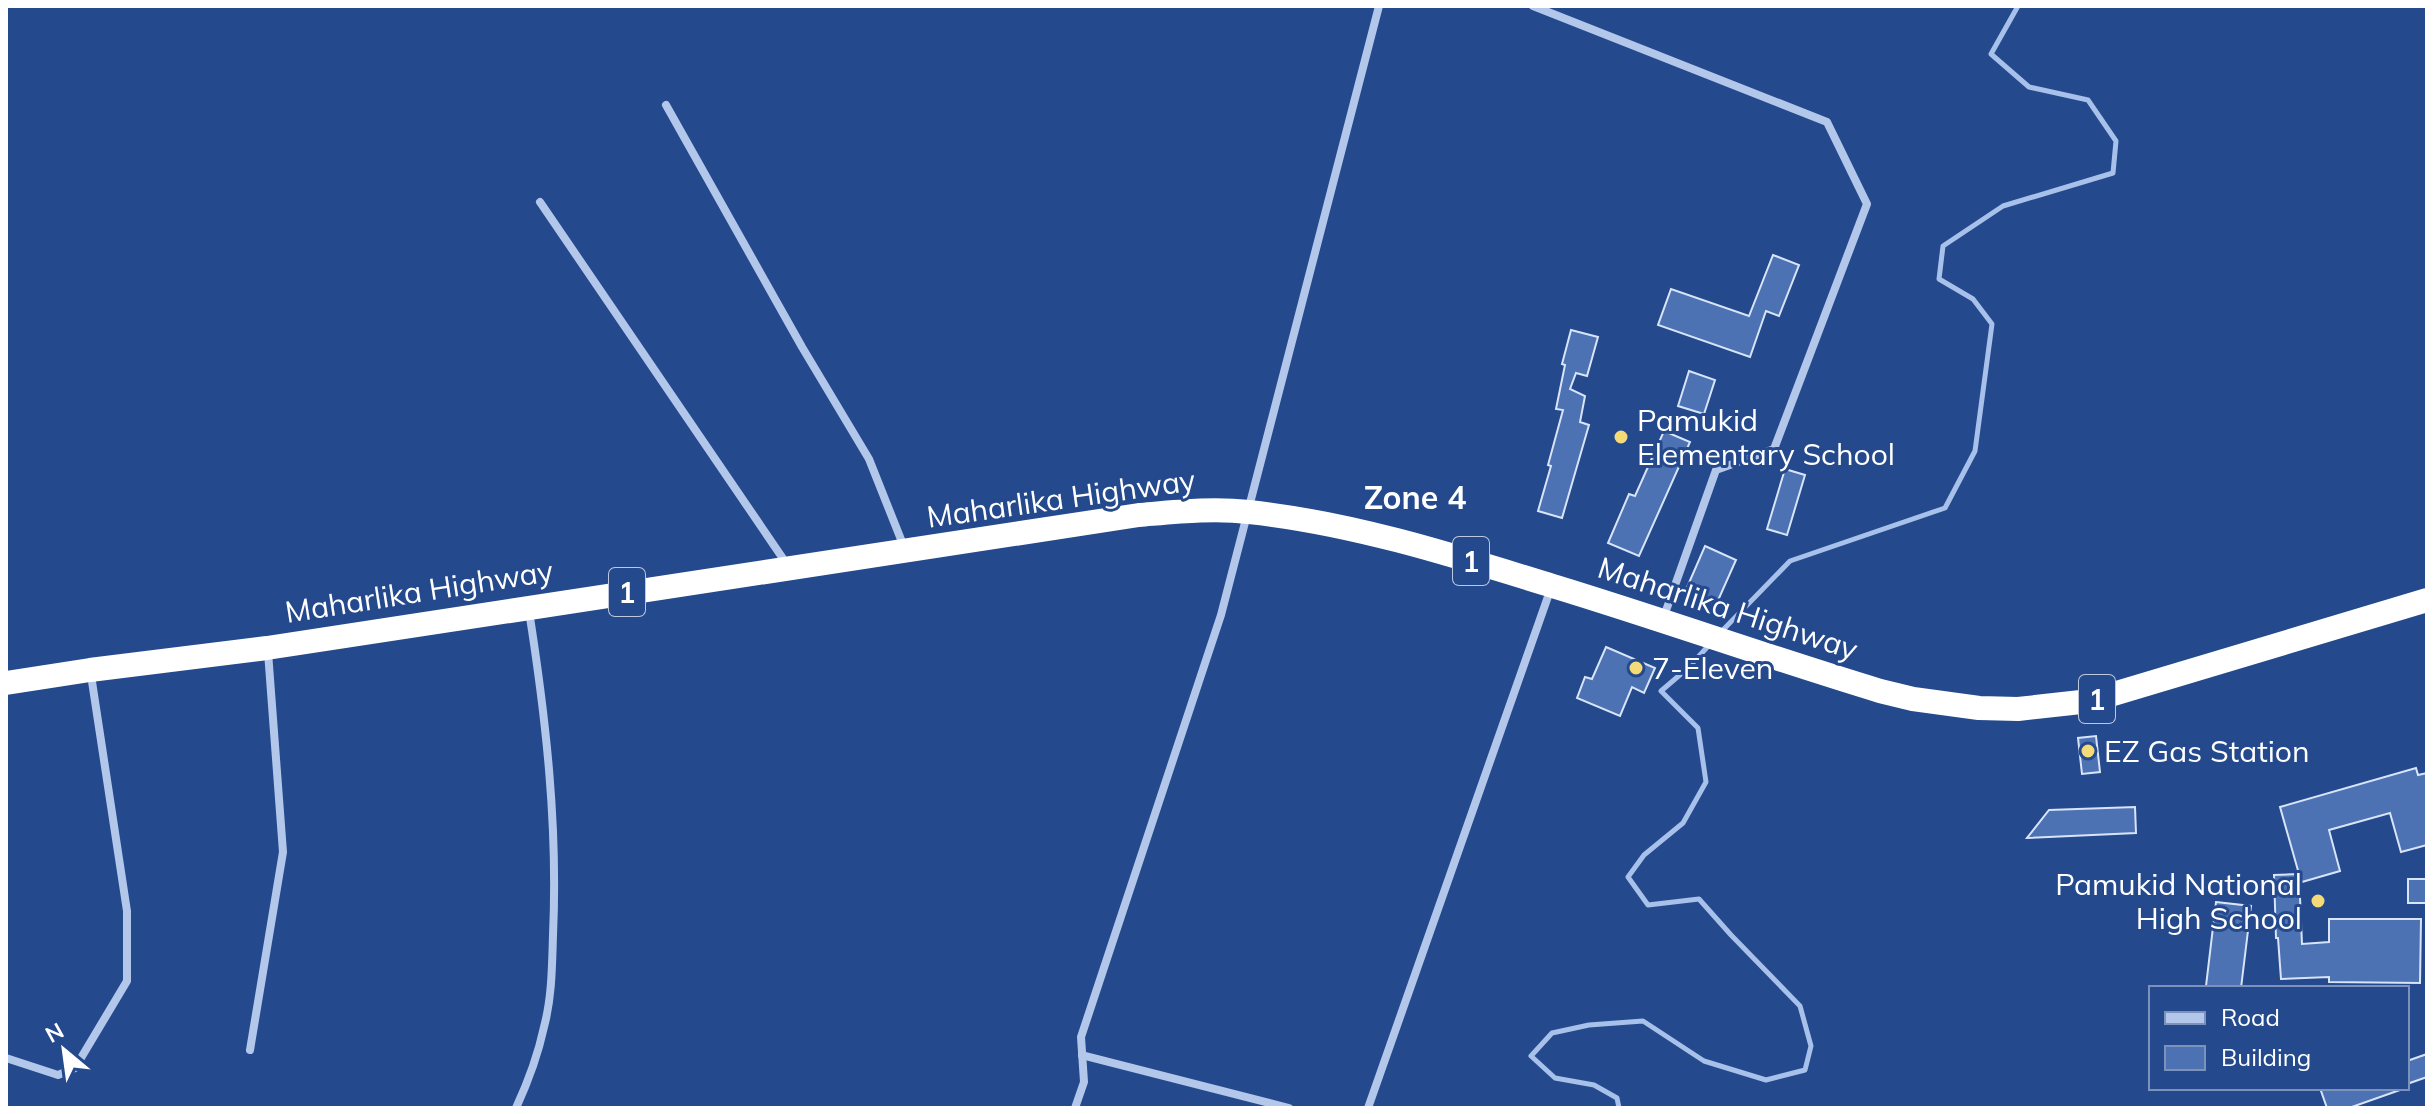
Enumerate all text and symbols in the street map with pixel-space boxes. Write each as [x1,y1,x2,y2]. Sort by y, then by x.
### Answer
place label: Pamukid Elementary School [1637,401,1895,473]
marker: Pamukid Elementary School [1612,428,1630,446]
street label: Maharlika Highway [924,460,1198,536]
district label: Zone 4 [1364,477,1466,517]
road number: 1 [1453,537,1489,585]
street label: Maharlika Highway [1593,548,1863,668]
street label: Maharlika Highway [282,551,556,631]
road number: 1 [609,568,645,616]
place label: 7-Eleven [1652,649,1773,687]
marker: 7-Eleven [1627,659,1645,677]
road number: 1 [2079,675,2115,723]
place label: EZ Gas Station [2104,732,2309,770]
marker: EZ Gas Station [2079,742,2097,760]
place label: Pamukid National High School [2055,865,2302,937]
marker: Pamukid National High School [2309,892,2327,910]
legend [2149,986,2409,1090]
text: Road [2221,1002,2280,1032]
north arrow [24,1010,104,1090]
text: N [40,1016,68,1049]
text: Building [2221,1042,2311,1072]

